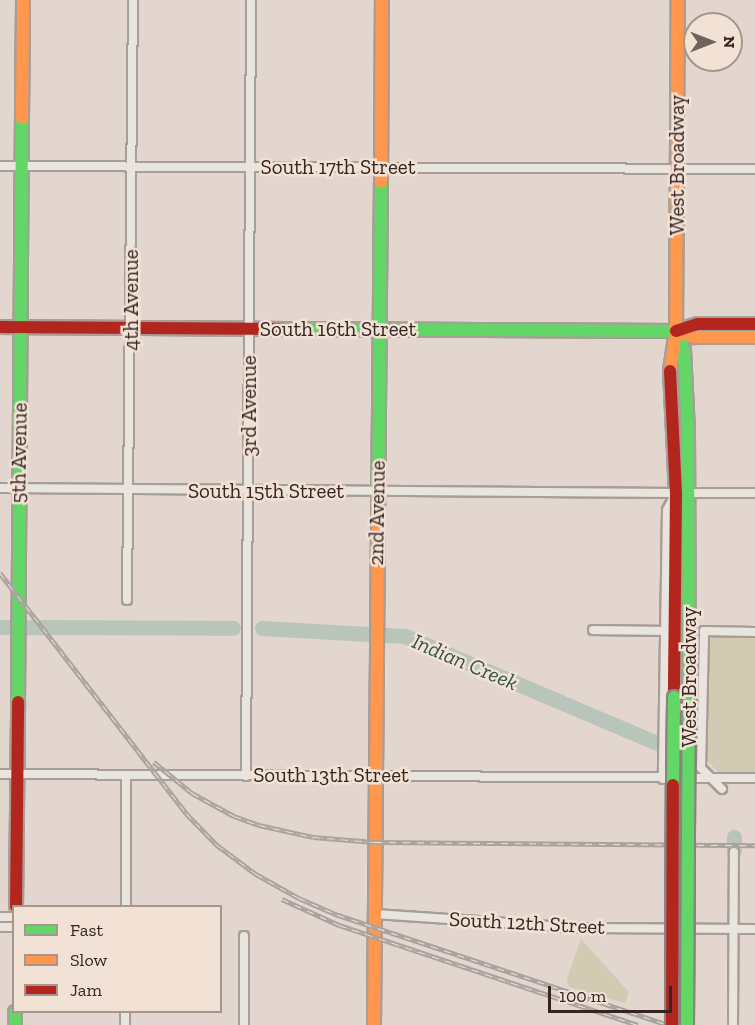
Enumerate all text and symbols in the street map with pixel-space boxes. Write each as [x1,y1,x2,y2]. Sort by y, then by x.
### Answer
north arrow [683,12,743,72]
text: N [720,36,739,48]
street label: West Broadway [664,95,690,235]
street label: South 17th Street [260,154,416,180]
street label: 4th Avenue [118,249,144,351]
street label: South 16th Street [260,316,416,342]
street label: 3rd Avenue [236,355,262,457]
street label: 5th Avenue [6,402,32,504]
street label: 2nd Avenue [363,460,391,566]
street label: South 15th Street [188,478,344,504]
street label: West Broadway [676,607,702,747]
water label: Indian Creek [408,628,522,696]
street label: South 13th Street [253,762,409,788]
legend [12,905,222,1013]
street label: South 12th Street [448,906,606,940]
text: Fast [70,919,103,941]
text: Slow [70,949,107,971]
scale bar [551,974,676,1012]
text: Jam [70,979,102,1001]
text: 100 m [559,985,606,1007]

